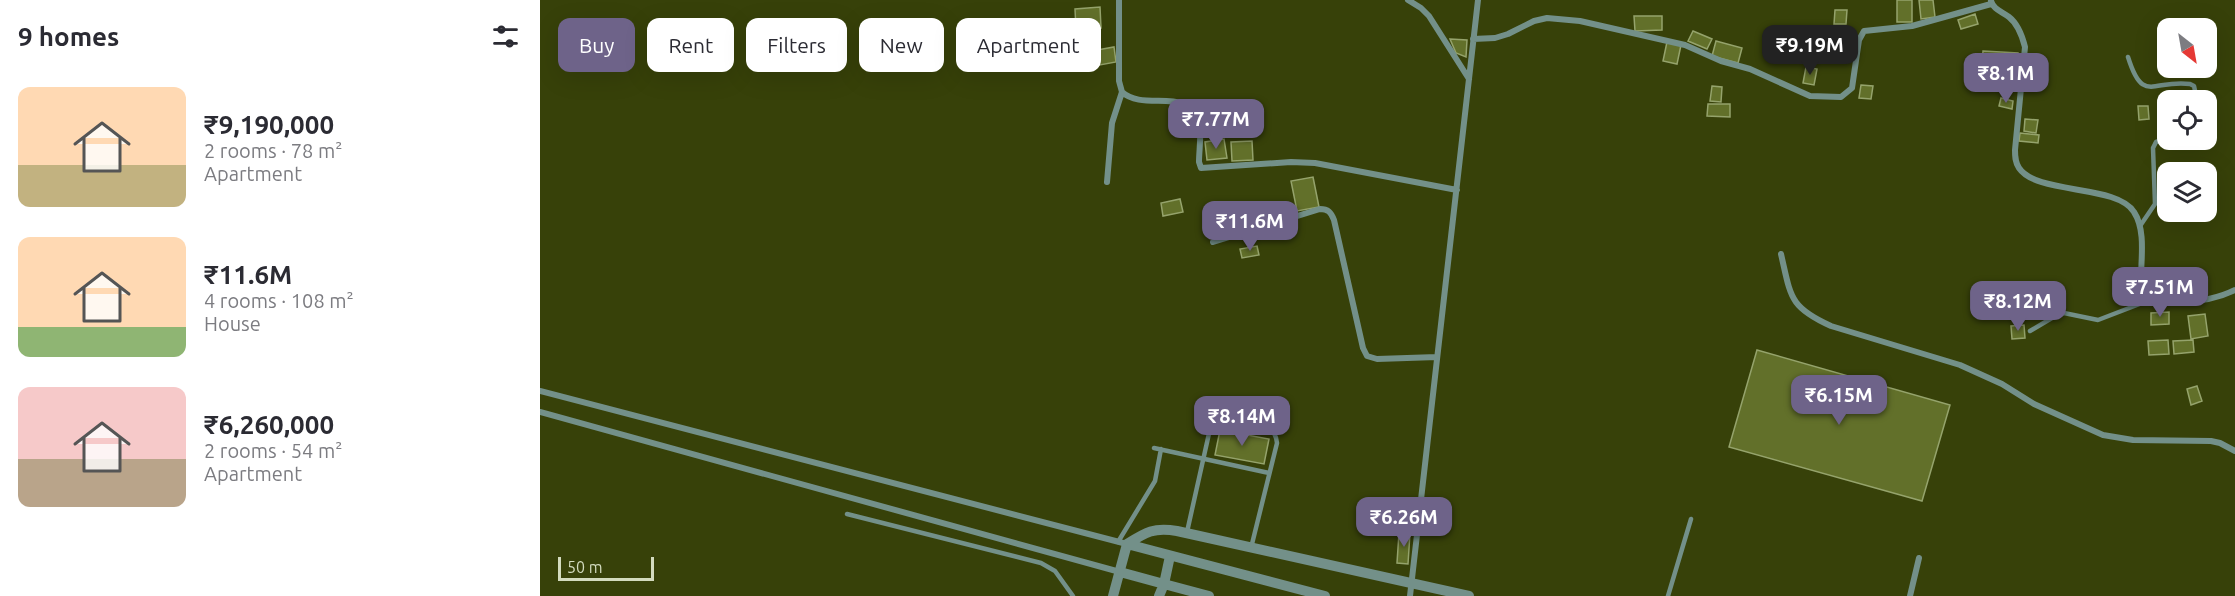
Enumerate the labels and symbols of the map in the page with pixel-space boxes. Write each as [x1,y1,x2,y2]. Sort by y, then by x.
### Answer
north arrow [2157,18,2217,78]
pin: ₹9.19M [1761,25,1859,76]
pin: ₹8.1M [1964,53,2048,104]
pin: ₹7.77M [1167,99,1265,150]
pin: ₹11.6M [1201,201,1299,252]
pin: ₹7.51M [2111,267,2209,318]
pin: ₹8.12M [1969,281,2067,332]
pin: ₹6.15M [1790,375,1888,426]
pin: ₹8.14M [1193,396,1291,447]
pin: ₹6.26M [1355,497,1453,548]
scale bar [558,554,654,582]

